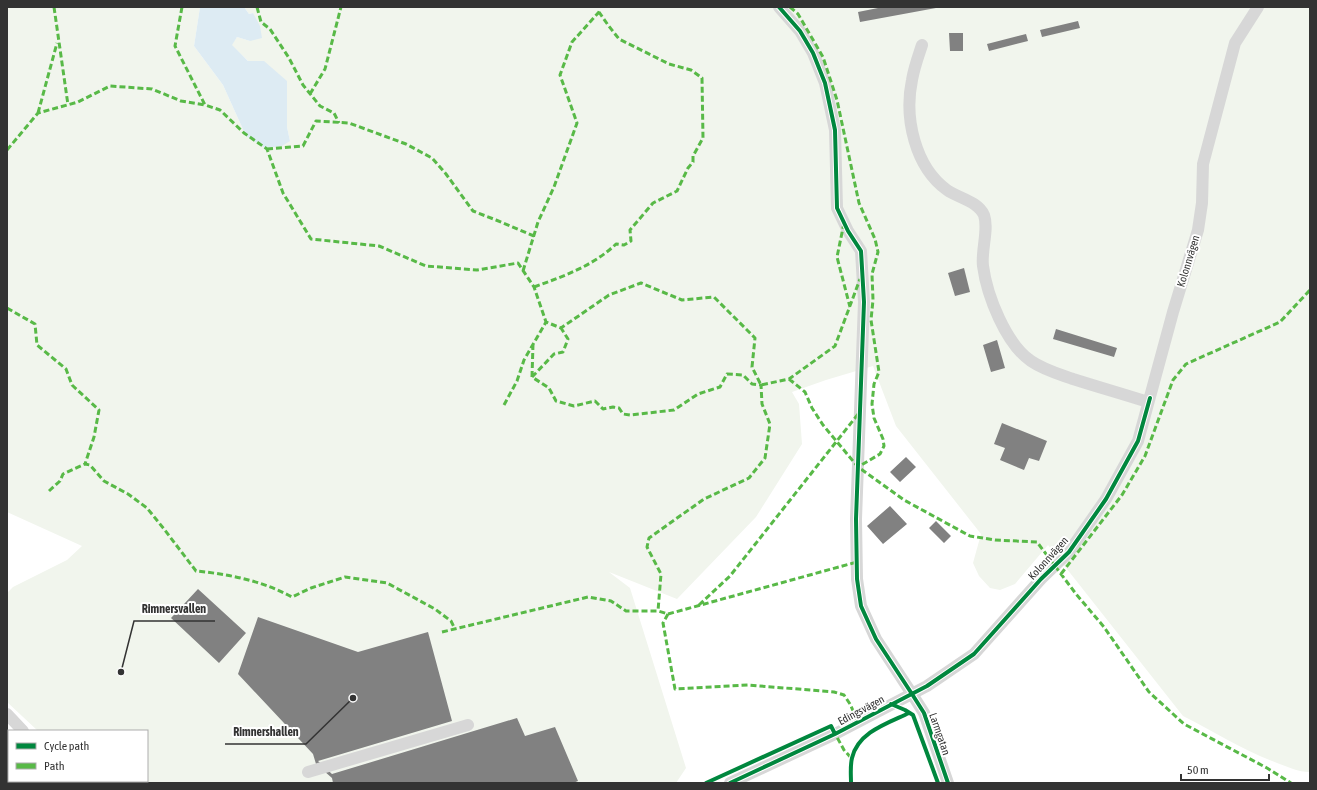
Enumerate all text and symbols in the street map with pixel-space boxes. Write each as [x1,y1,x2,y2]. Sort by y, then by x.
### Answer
street label: Kolonnvägen [1174,234,1202,288]
street label: Kolonnvägen [1026,534,1070,582]
callout: Rimnersvallen [134,597,215,621]
text: Rimnersvallen [142,602,206,616]
street label: Edingsvägen [836,693,886,727]
street label: Larmgatan [927,711,953,757]
callout: Rimnershallen [225,720,306,744]
text: Rimnershallen [233,725,299,739]
legend [8,730,148,782]
text: Cycle path [44,739,89,753]
scale bar [1181,756,1269,782]
text: Path [44,759,65,773]
text: 50 m [1187,763,1209,777]

